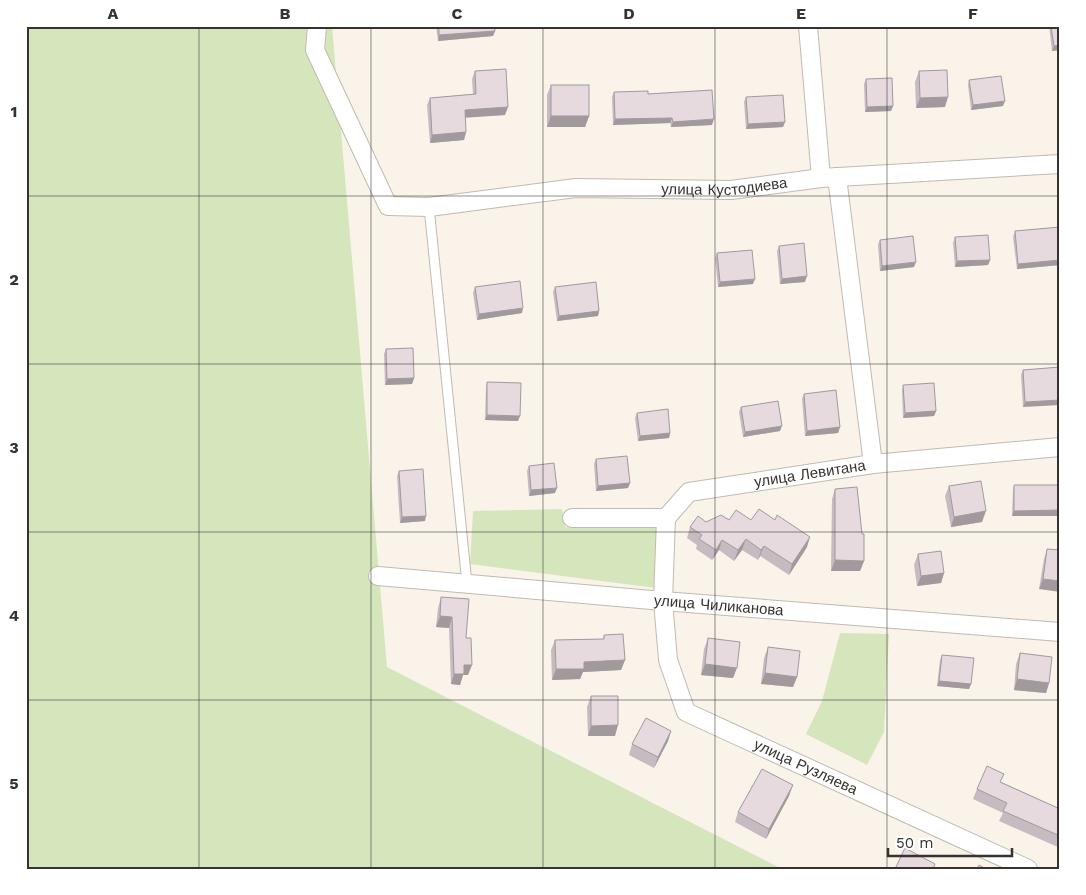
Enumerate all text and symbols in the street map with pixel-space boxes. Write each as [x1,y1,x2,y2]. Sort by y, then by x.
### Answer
text: A [108,4,119,23]
text: B [280,4,291,23]
text: C [452,4,463,23]
text: D [623,4,635,23]
text: E [796,4,806,23]
text: F [968,4,978,23]
text: 1 [11,102,17,121]
street label: улица Кустодиева [661,174,789,199]
text: 2 [9,270,19,289]
text: 3 [9,438,19,457]
street label: улица Левитана [753,456,868,491]
street label: улица Чиликанова [653,591,785,619]
text: 4 [9,606,19,625]
street label: улица Рузляева [751,735,861,799]
text: 5 [9,774,19,793]
scale bar [888,825,1012,857]
text: 50 m [896,834,933,852]

